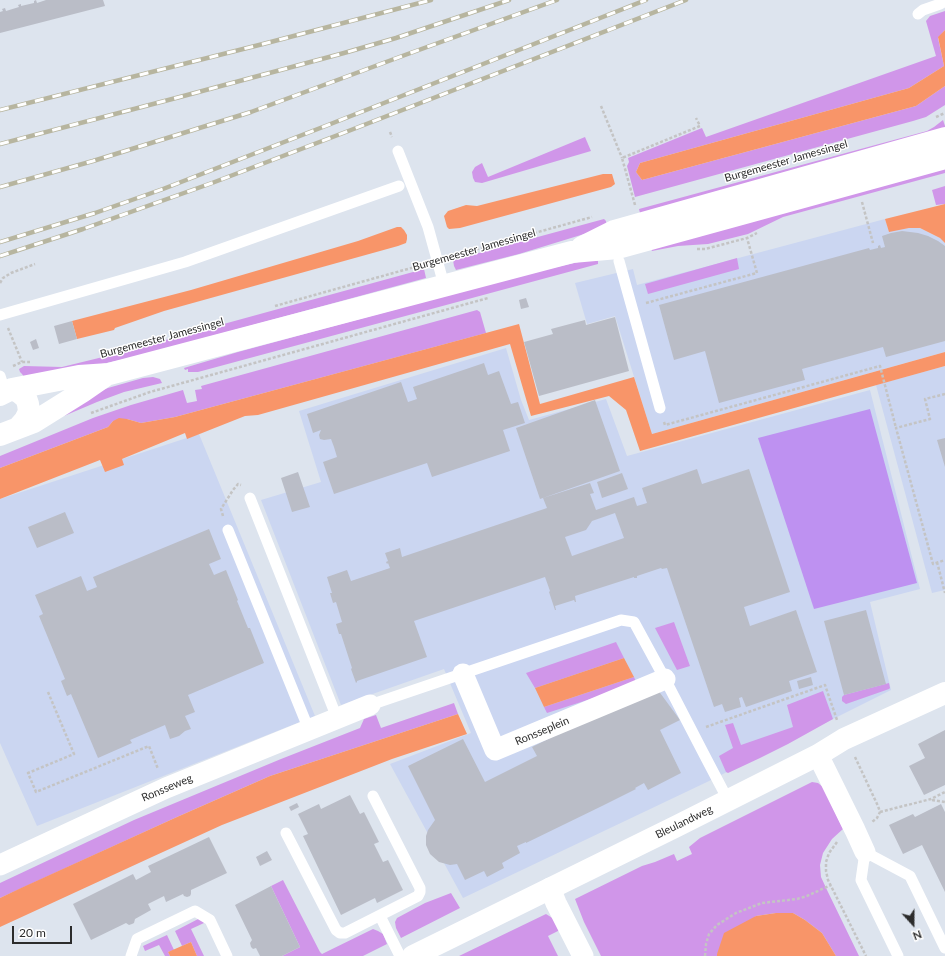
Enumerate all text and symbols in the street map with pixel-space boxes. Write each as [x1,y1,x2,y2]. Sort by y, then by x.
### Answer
street label: Burgemeester Jamessingel [723,137,849,185]
street label: Burgemeester Jamessingel [411,226,537,274]
street label: Burgemeester Jamessingel [99,315,225,361]
street label: Ronsseplein [513,714,571,748]
street label: Ronsseweg [139,771,195,805]
street label: Bleulandweg [653,802,715,842]
north arrow [893,904,933,944]
scale bar [14,918,74,944]
text: 20 m [19,925,46,940]
text: N [911,928,924,943]

